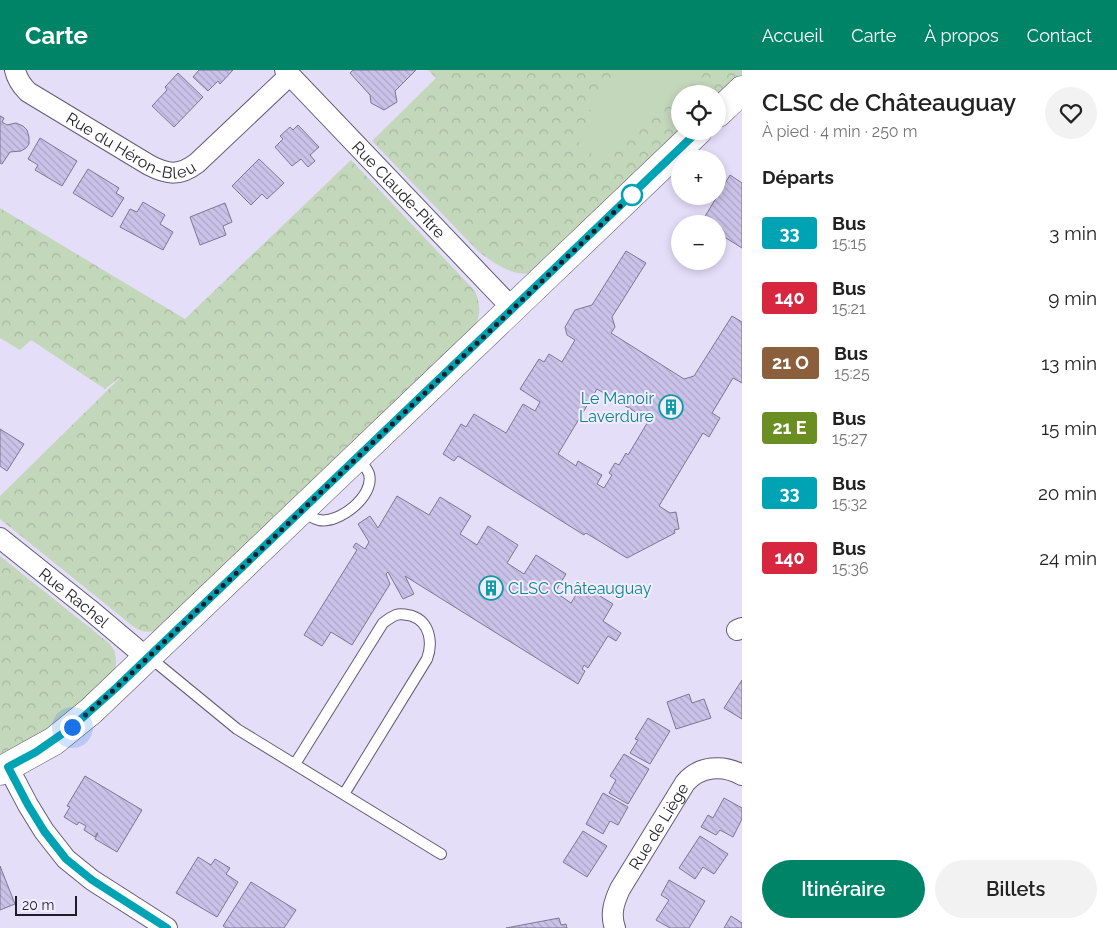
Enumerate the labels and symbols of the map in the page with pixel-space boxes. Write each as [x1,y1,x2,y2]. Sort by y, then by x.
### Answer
street label: Rue du Héron-Bleu [63,108,199,182]
street label: Rue Claude-Pitre [348,137,449,242]
unlabelled marker [621,184,643,206]
place label: Le Manoir Laverdure [579,389,654,426]
building icon: Le Manoir Laverdure [658,394,684,420]
street label: Rue Rachel [35,564,113,632]
building icon: CLSC Châteauguay [478,575,504,601]
place label: CLSC Châteauguay [508,579,652,598]
your location [60,715,85,740]
street label: Rue de Liège [625,779,692,873]
scale bar [15,893,78,916]

